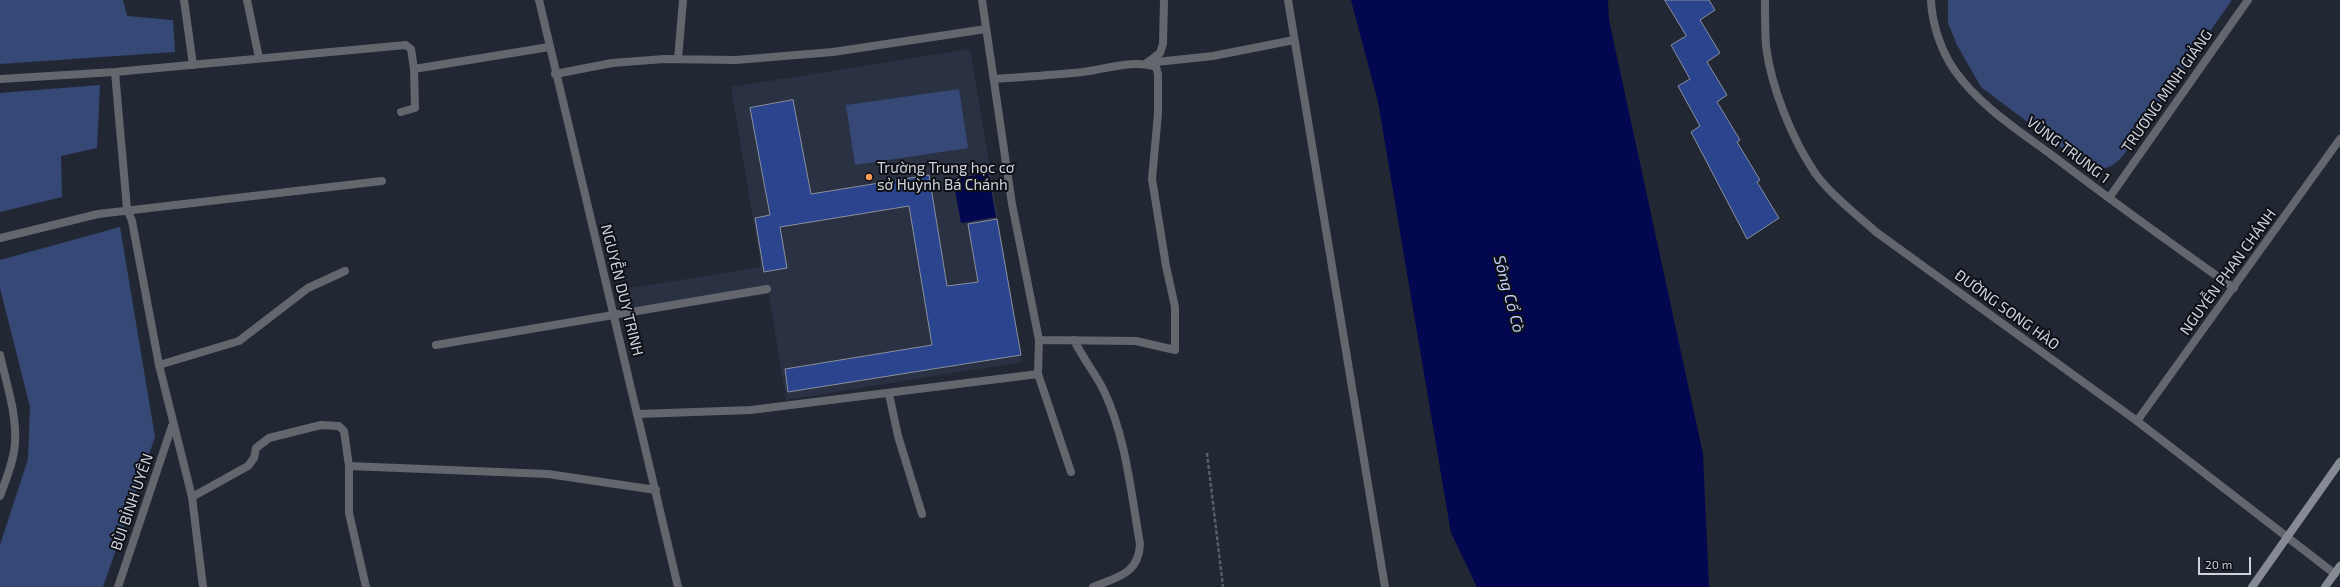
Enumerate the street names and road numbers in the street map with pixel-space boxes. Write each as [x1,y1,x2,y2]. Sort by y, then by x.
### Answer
street label: TRƯƠNG MINH GIẢNG [2118,26,2216,156]
street label: VÙNG TRUNG 1 [2023,113,2113,187]
street label: NGUYỄN PHAN CHÁNH [2176,205,2280,339]
street label: NGUYỄN DUY TRINH [597,222,647,358]
street label: ĐƯỜNG SONG HÀO [1951,266,2063,354]
street label: BÙI BỈNH UYÊN [107,451,157,553]

